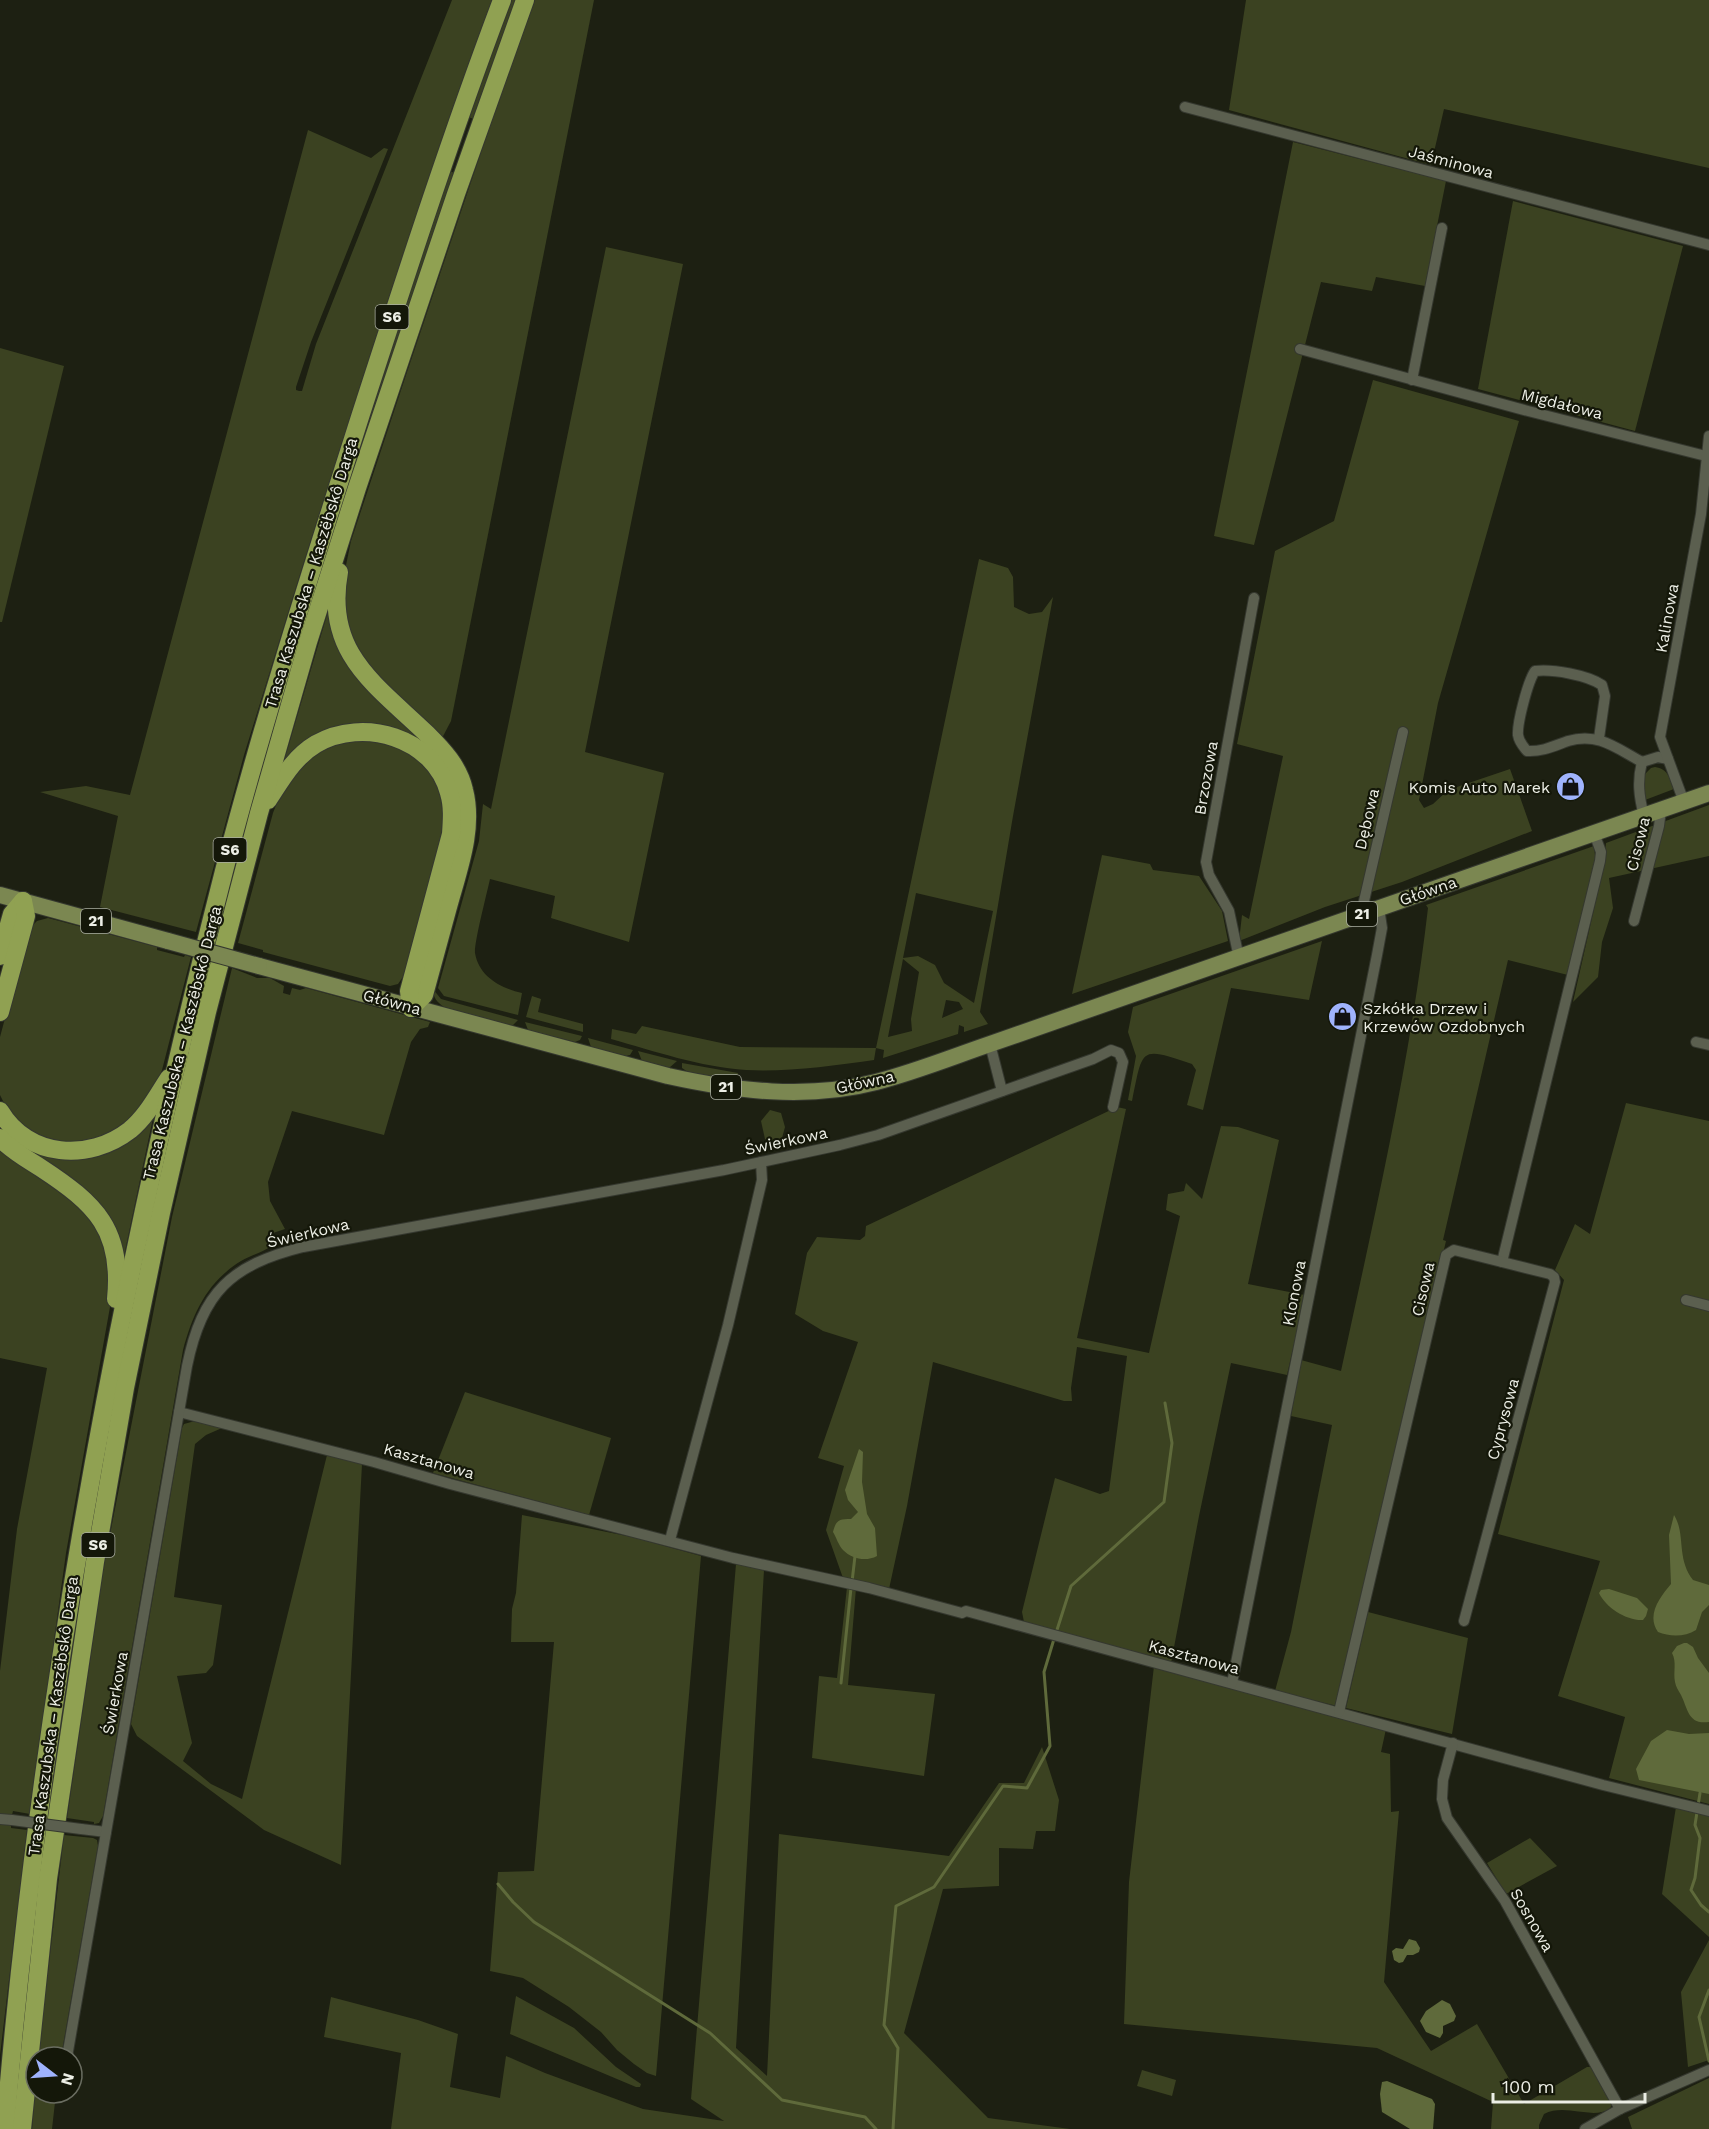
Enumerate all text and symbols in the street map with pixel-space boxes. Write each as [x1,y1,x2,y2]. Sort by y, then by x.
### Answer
street label: Jaśminowa [1406,142,1496,182]
road number: S6 [376,305,408,329]
street label: Migdałowa [1519,385,1605,423]
street label: Trasa Kaszubska – Kaszëbskô Darga [261,435,361,711]
street label: Kalinowa [1652,582,1682,654]
street label: Brzozowa [1190,739,1222,817]
shop icon: Komis Auto Marek [1555,771,1587,803]
place label: Komis Auto Marek [1409,778,1550,797]
street label: Dębowa [1351,786,1383,852]
street label: Cisowa [1622,815,1654,873]
road number: S6 [214,838,246,862]
street label: Główna [1397,872,1459,910]
road number: 21 [1347,902,1377,926]
street label: Trasa Kaszubska – Kaszëbskô Darga [139,904,225,1182]
road number: 21 [81,909,111,933]
street label: Główna [361,985,423,1019]
place label: Szkółka Drzew i Krzewów Ozdobnych [1363,999,1525,1036]
shop icon: Szkółka Drzew i Krzewów Ozdobnych [1326,1001,1358,1033]
street label: Główna [834,1067,896,1097]
road number: 21 [711,1075,741,1099]
street label: Świerkowa [743,1123,829,1159]
street label: Świerkowa [265,1214,351,1252]
street label: Klonowa [1278,1259,1310,1327]
street label: Cisowa [1408,1260,1438,1318]
street label: Cyprysowa [1483,1376,1523,1462]
street label: Kasztanowa [381,1439,477,1483]
road number: S6 [82,1533,114,1557]
street label: Trasa Kaszubska – Kaszëbskô Darga [24,1575,82,1857]
street label: Kasztanowa [1146,1636,1242,1678]
street label: Świerkowa [98,1650,132,1736]
street label: Sosnowa [1506,1885,1558,1955]
north arrow [24,2045,84,2105]
scale bar [1493,2066,1644,2104]
text: N [57,2071,79,2088]
text: 100 m [1502,2076,1555,2097]

